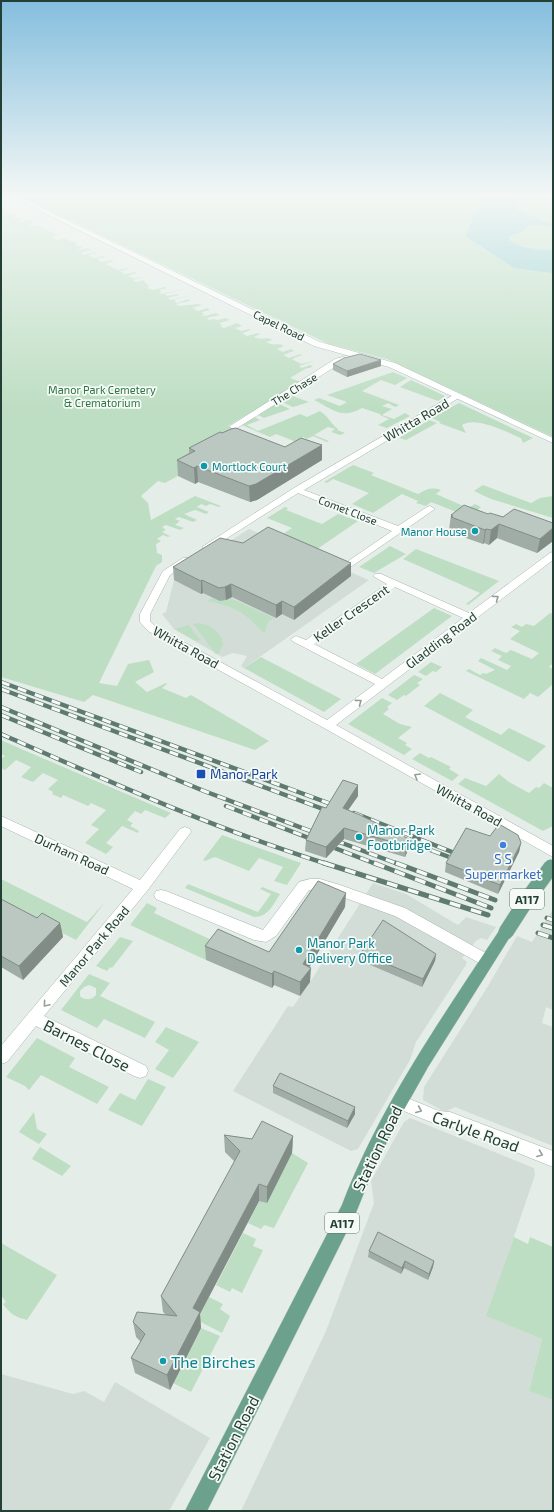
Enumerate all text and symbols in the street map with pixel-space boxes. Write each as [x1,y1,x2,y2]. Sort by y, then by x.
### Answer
street label: Capel Road [251,307,307,343]
street label: The Chase [269,370,319,408]
park label: Manor Park Cemetery & Crematorium [48,383,156,409]
street label: Whitta Road [380,395,452,445]
place label: Mortlock Court [212,460,287,473]
marker: Mortlock Court [199,461,209,471]
street label: Comet Close [317,493,379,527]
place label: Manor House [401,525,467,538]
marker: Manor House [470,526,480,536]
street label: Keller Crescent [310,581,392,645]
one-way arrow [492,596,499,603]
street label: Gladding Road [402,608,480,672]
street label: Whitta Road [150,622,222,672]
one-way arrow [355,700,362,707]
place label: Manor Park [210,766,278,782]
marker: Manor Park [195,768,207,780]
one-way arrow [414,773,421,780]
street label: Whitta Road [433,780,505,830]
place label: Manor Park Footbridge [367,822,435,853]
street label: Durham Road [32,830,112,878]
marker: Manor Park Footbridge [354,832,364,842]
marker: S S Supermarket [498,840,508,850]
place label: S S Supermarket [465,851,541,882]
road number: A117 [510,889,544,909]
street label: Manor Park Road [56,902,132,990]
place label: Manor Park Delivery Office [307,935,392,966]
marker: Manor Park Delivery Office [294,945,304,955]
one-way arrow [44,999,51,1006]
street label: Barnes Close [41,1015,133,1075]
street label: Station Road [348,1102,406,1194]
one-way arrow [414,1105,422,1113]
street label: Carlyle Road [430,1107,522,1155]
one-way arrow [537,1150,544,1158]
road number: A117 [325,1213,359,1233]
place label: The Birches [171,1352,256,1371]
marker: The Birches [158,1356,168,1366]
street label: Station Road [204,1392,262,1484]

